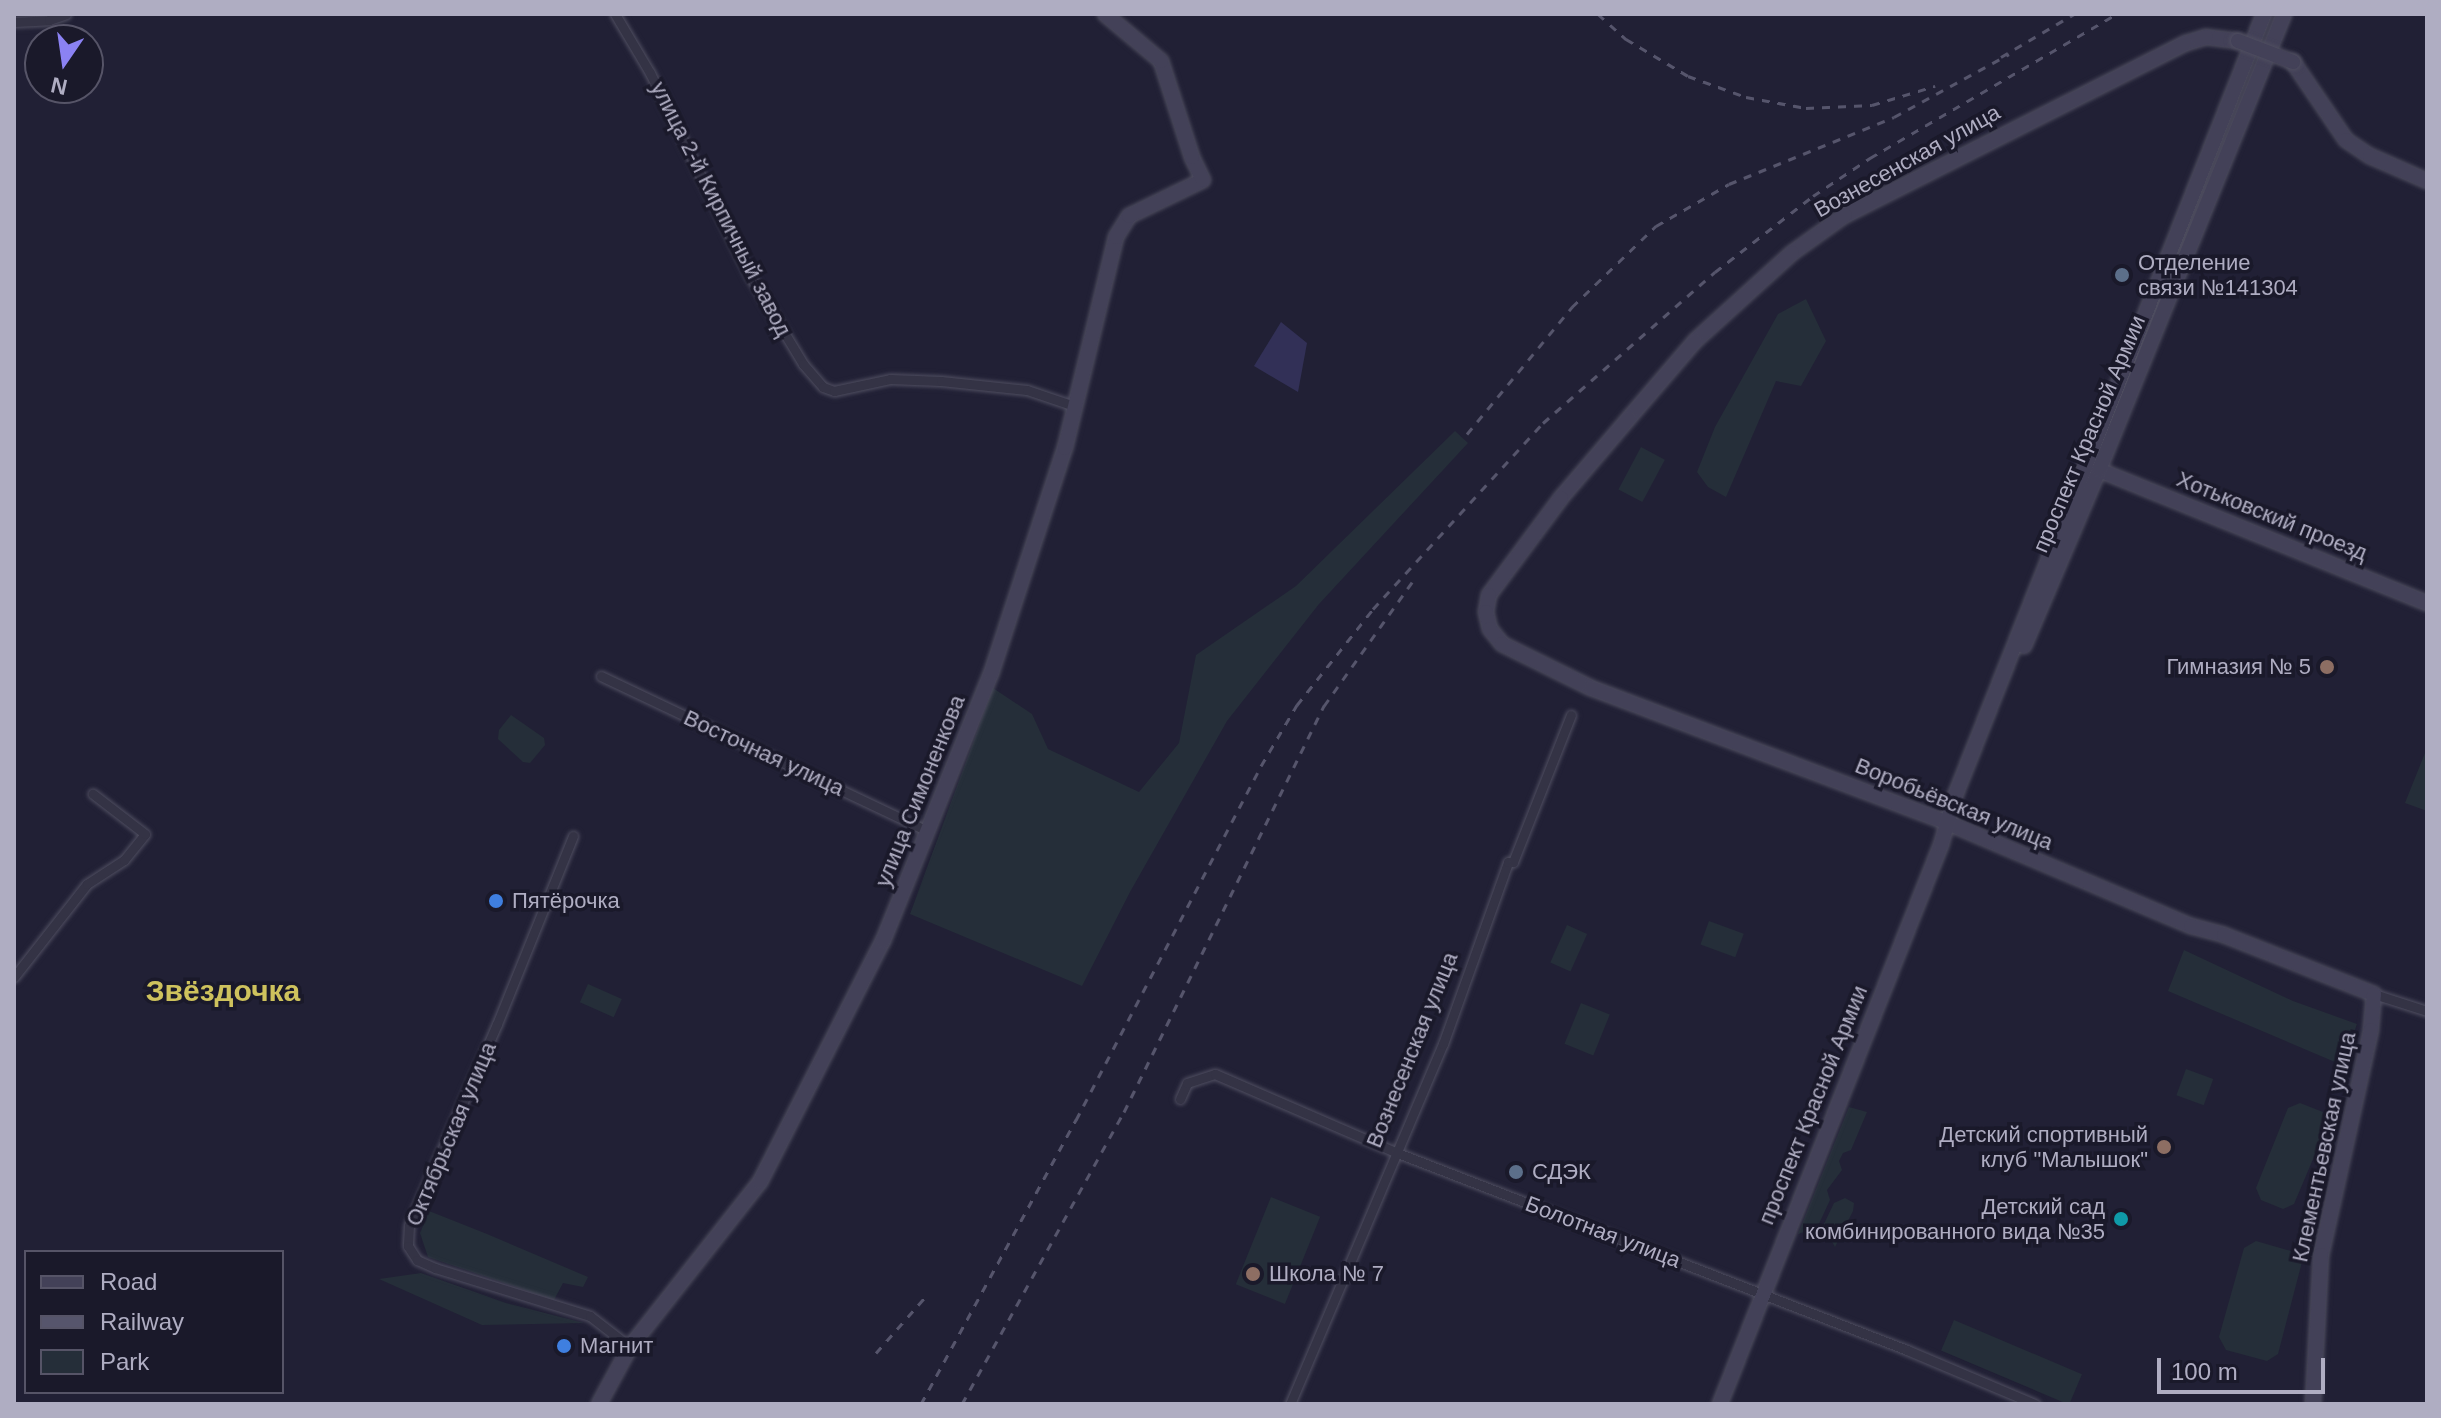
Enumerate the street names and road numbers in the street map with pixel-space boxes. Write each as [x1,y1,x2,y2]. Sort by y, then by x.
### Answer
street label: улица 2-й Кирпичный завод [645,77,797,341]
street label: Вознесенская улица [1809,99,2005,223]
street label: проспект Красной Армии [2027,311,2151,557]
street label: Хотьковский проезд [2173,466,2371,566]
street label: улица Симоненкова [869,691,971,891]
street label: Восточная улица [680,704,848,802]
street label: Воробьёвская улица [1851,752,2057,856]
street label: Вознесенская улица [1361,948,1463,1152]
street label: проспект Красной Армии [1753,982,1873,1228]
street label: Клементьевская улица [2287,1030,2361,1264]
street label: Октябрьская улица [400,1038,502,1230]
street label: Болотная улица [1522,1190,1684,1274]

